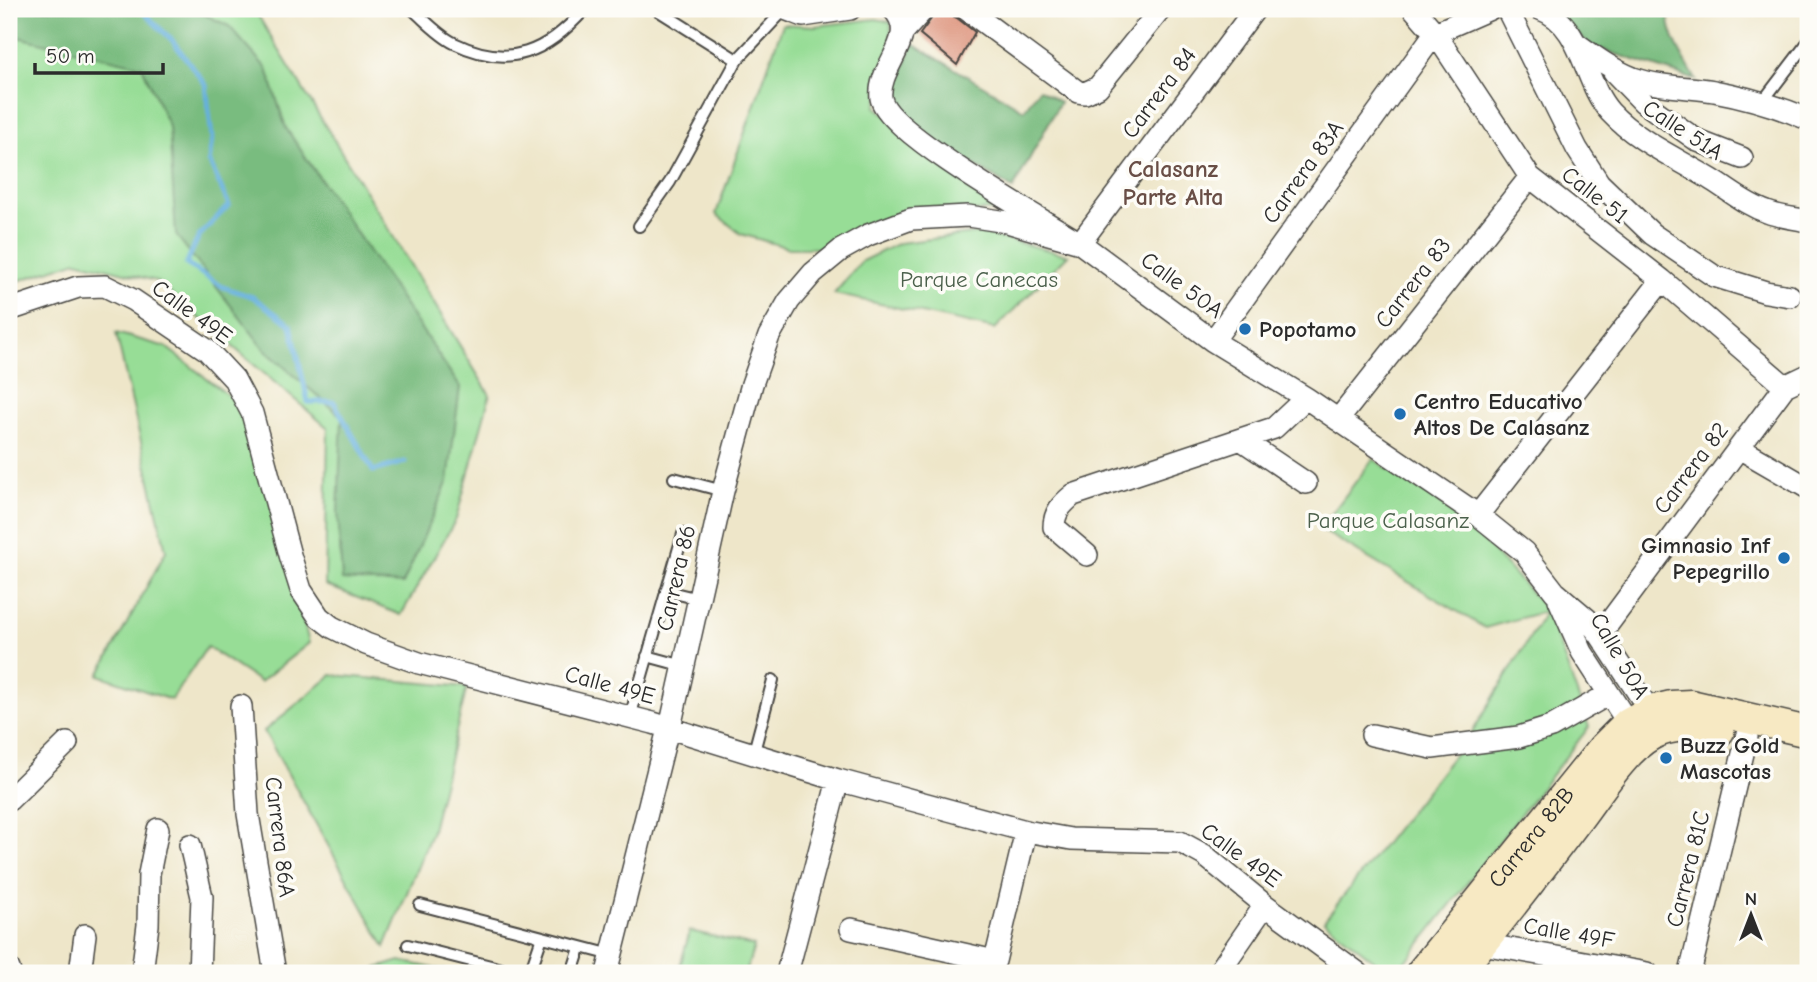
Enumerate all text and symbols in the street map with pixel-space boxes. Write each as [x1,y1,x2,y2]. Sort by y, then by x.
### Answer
scale bar [35,32,163,76]
street label: Carrera 84 [1116,42,1202,144]
text: 50 m [46,44,95,68]
street label: Calle 51A [1638,94,1728,166]
street label: Carrera 83A [1257,115,1349,229]
district label: Calasanz Parte Alta [1122,155,1224,211]
street label: Calle 51 [1556,161,1634,229]
street label: Carrera 83 [1369,232,1457,334]
street label: Calle 50A [1136,246,1228,324]
park label: Parque Canecas [900,266,1058,293]
street label: Calle 49E [147,274,237,350]
place label: Popotamo [1259,316,1356,343]
marker: Popotamo [1237,321,1253,337]
place label: Centro Educativo Altos De Calasanz [1414,388,1589,441]
marker: Centro Educativo Altos De Calasanz [1392,406,1408,422]
street label: Carrera 82 [1648,417,1734,519]
park label: Parque Calasanz [1307,507,1469,534]
street label: Carrera 86 [651,522,701,634]
place label: Gimnasio Inf Pepegrillo [1641,532,1772,585]
marker: Gimnasio Inf Pepegrillo [1776,550,1792,566]
street label: Calle 50A [1585,608,1655,704]
street label: Calle 49E [562,660,658,710]
place label: Buzz Gold Mascotas [1680,732,1779,785]
marker: Buzz Gold Mascotas [1658,750,1674,766]
street label: Carrera 86A [259,775,301,899]
street label: Carrera 82B [1482,781,1580,893]
street label: Carrera 81C [1661,808,1715,930]
street label: Calle 49E [1196,817,1286,893]
north arrow [1716,880,1786,950]
text: N [1745,888,1757,910]
street label: Calle 49F [1521,912,1617,954]

